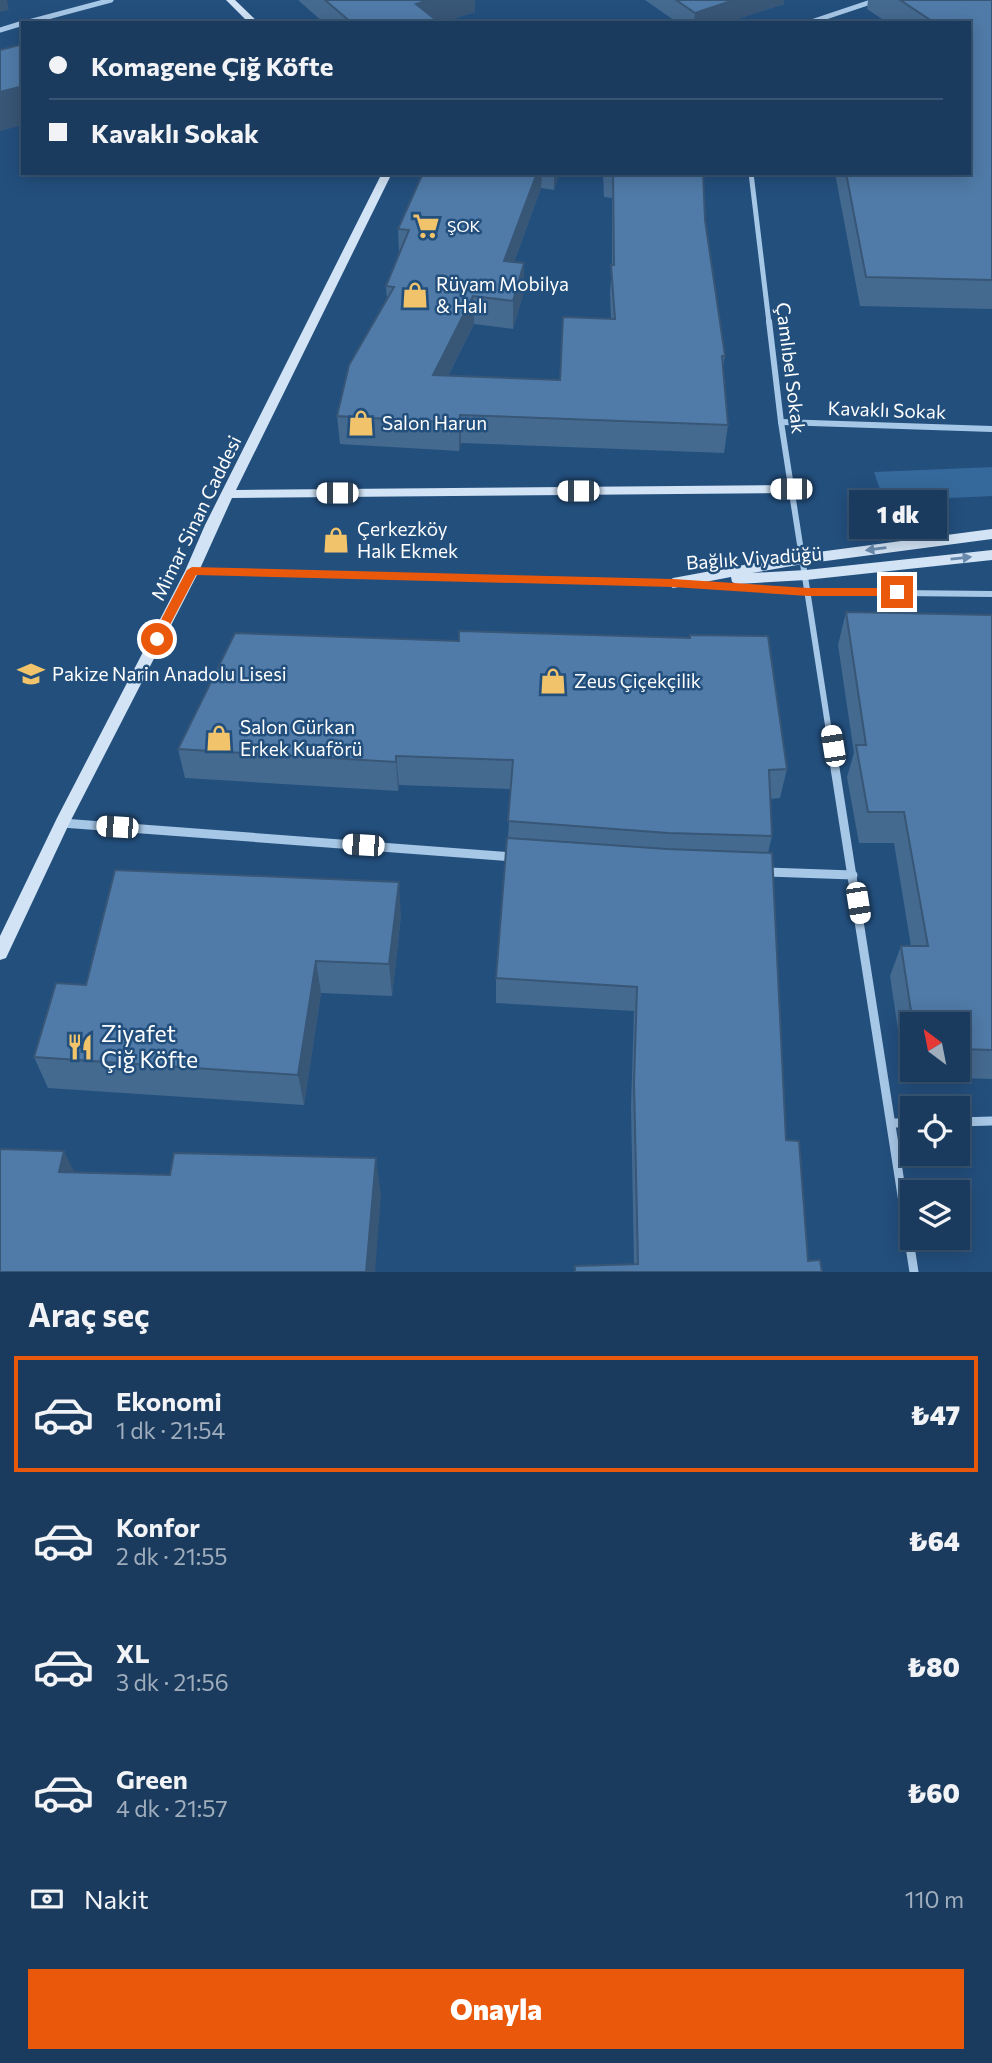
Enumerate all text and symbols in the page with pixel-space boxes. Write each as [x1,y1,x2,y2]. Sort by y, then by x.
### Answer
text: Komagene Çiğ Köfte [91,50,333,81]
text: Kavaklı Sokak [91,117,259,148]
supermarket icon: ŞOK [411,211,441,241]
place label: ŞOK [447,216,480,235]
place label: Rüyam Mobilya & Halı [436,272,569,317]
shop icon: Rüyam Mobilya & Halı [400,280,430,310]
street label: Çamlıbel Sokak [772,301,811,435]
street label: Kavaklı Sokak [827,396,947,423]
shop icon: Salon Harun [346,408,376,438]
place label: Salon Harun [382,411,487,434]
street label: Mimar Sinan Caddesi [146,432,245,604]
car [771,479,813,500]
car [558,481,600,502]
car [317,483,359,504]
callout: 1 dk [848,490,946,540]
text: 1 dk [877,500,919,528]
place label: Çerkezköy Halk Ekmek [357,517,458,562]
shop icon: Çerkezköy Halk Ekmek [321,525,351,555]
street label: Bağlık Viyadüğü [685,541,823,574]
one-way arrow [865,544,887,555]
one-way arrow [950,552,972,563]
route end [881,576,913,608]
route start [141,623,173,655]
school or university icon: Pakize Narin Anadolu Lisesi [16,659,46,689]
place label: Pakize Narin Anadolu Lisesi [52,662,287,685]
shop icon: Zeus Çiçekçilik [538,666,568,696]
place label: Zeus Çiçekçilik [574,669,701,692]
place label: Salon Gürkan Erkek Kuaförü [240,715,362,760]
shop icon: Salon Gürkan Erkek Kuaförü [204,723,234,753]
car [820,724,847,768]
car [96,815,139,839]
car [342,833,385,857]
car [845,881,872,925]
north arrow [900,1012,970,1082]
map controls [900,1012,970,1250]
place label: Ziyafet Çiğ Köfte [101,1019,198,1073]
restaurant icon: Ziyafet Çiğ Köfte [65,1032,95,1062]
button: locate [900,1096,970,1166]
button: layers [900,1180,970,1250]
text: Araç seç [28,1294,150,1334]
icon: car [32,1383,95,1446]
text: Ekonomi [116,1385,222,1416]
text: ₺47 [911,1399,960,1430]
text: 1 dk · 21:54 [116,1416,225,1444]
icon: car [32,1509,95,1572]
text: Konfor [116,1511,200,1542]
text: ₺64 [908,1525,960,1556]
text: 2 dk · 21:55 [116,1542,228,1570]
icon: car [32,1635,95,1698]
text: XL [116,1637,150,1668]
text: ₺80 [907,1651,960,1682]
text: 3 dk · 21:56 [116,1668,229,1696]
icon: car [32,1761,95,1824]
text: Green [116,1763,188,1794]
text: ₺60 [907,1777,960,1808]
text: 4 dk · 21:57 [116,1794,228,1822]
icon: cash [28,1880,66,1918]
text: Nakit [84,1883,149,1914]
text: 110 m [905,1885,964,1913]
button: Onayla [28,1969,964,2049]

